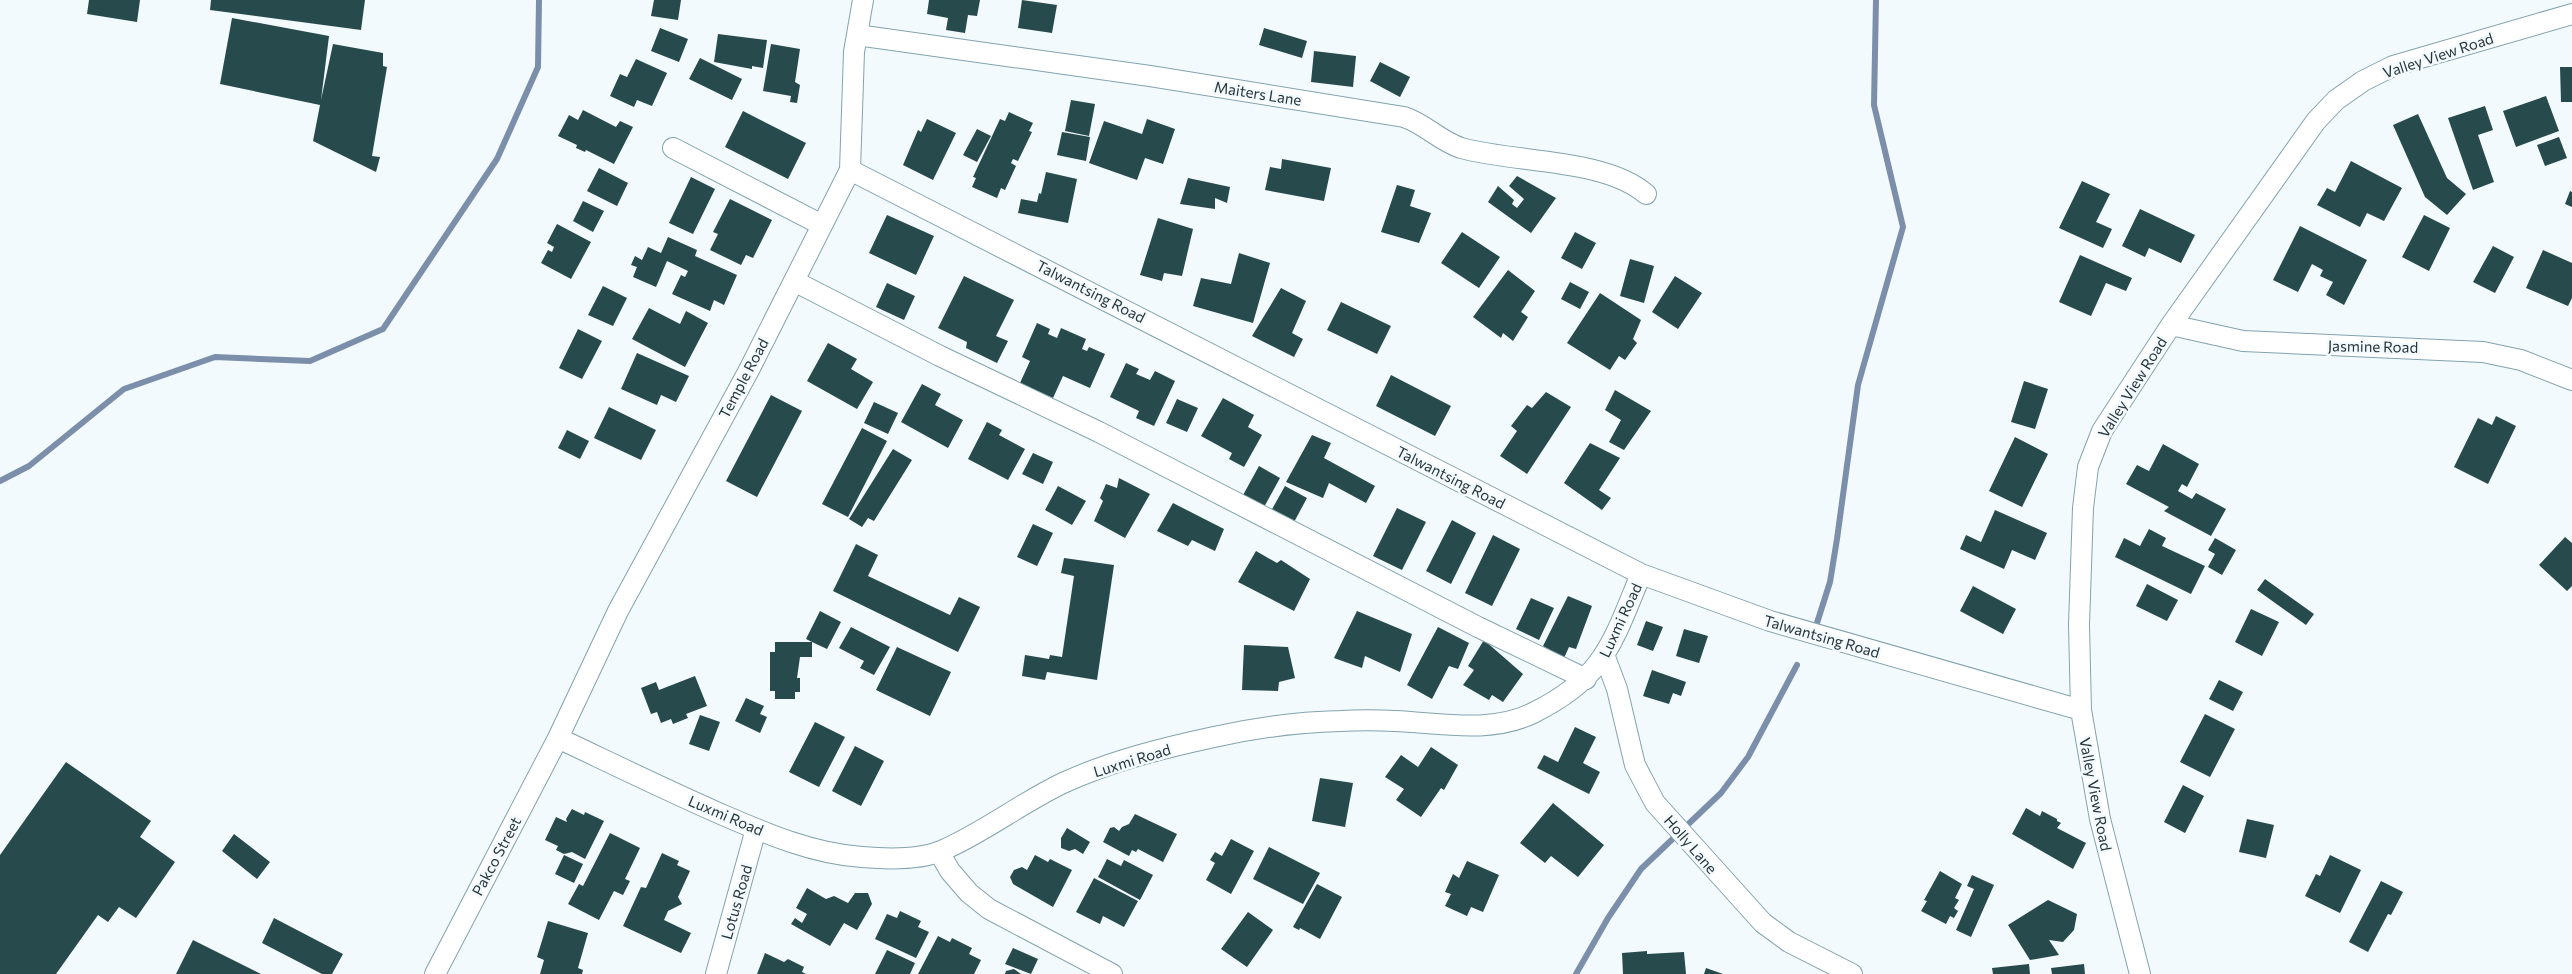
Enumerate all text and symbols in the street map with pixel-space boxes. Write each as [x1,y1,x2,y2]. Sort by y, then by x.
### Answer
street label: Valley View Road [2380,29,2496,81]
street label: Maiters Lane [1213,77,1303,109]
street label: Talwantsing Road [1034,256,1148,326]
street label: Valley View Road [2094,333,2170,441]
street label: Temple Road [714,335,772,421]
street label: Jasmine Road [2328,336,2418,356]
street label: Talwantsing Road [1394,442,1508,512]
street label: Luxmi Road [1595,580,1645,660]
street label: Talwantsing Road [1762,611,1882,661]
street label: Valley View Road [2076,736,2116,852]
street label: Luxmi Road [1091,740,1173,780]
street label: Luxmi Road [686,791,766,839]
street label: Holly Lane [1661,811,1721,877]
street label: Pakco Street [468,813,524,899]
street label: Lotus Road [717,863,755,941]

